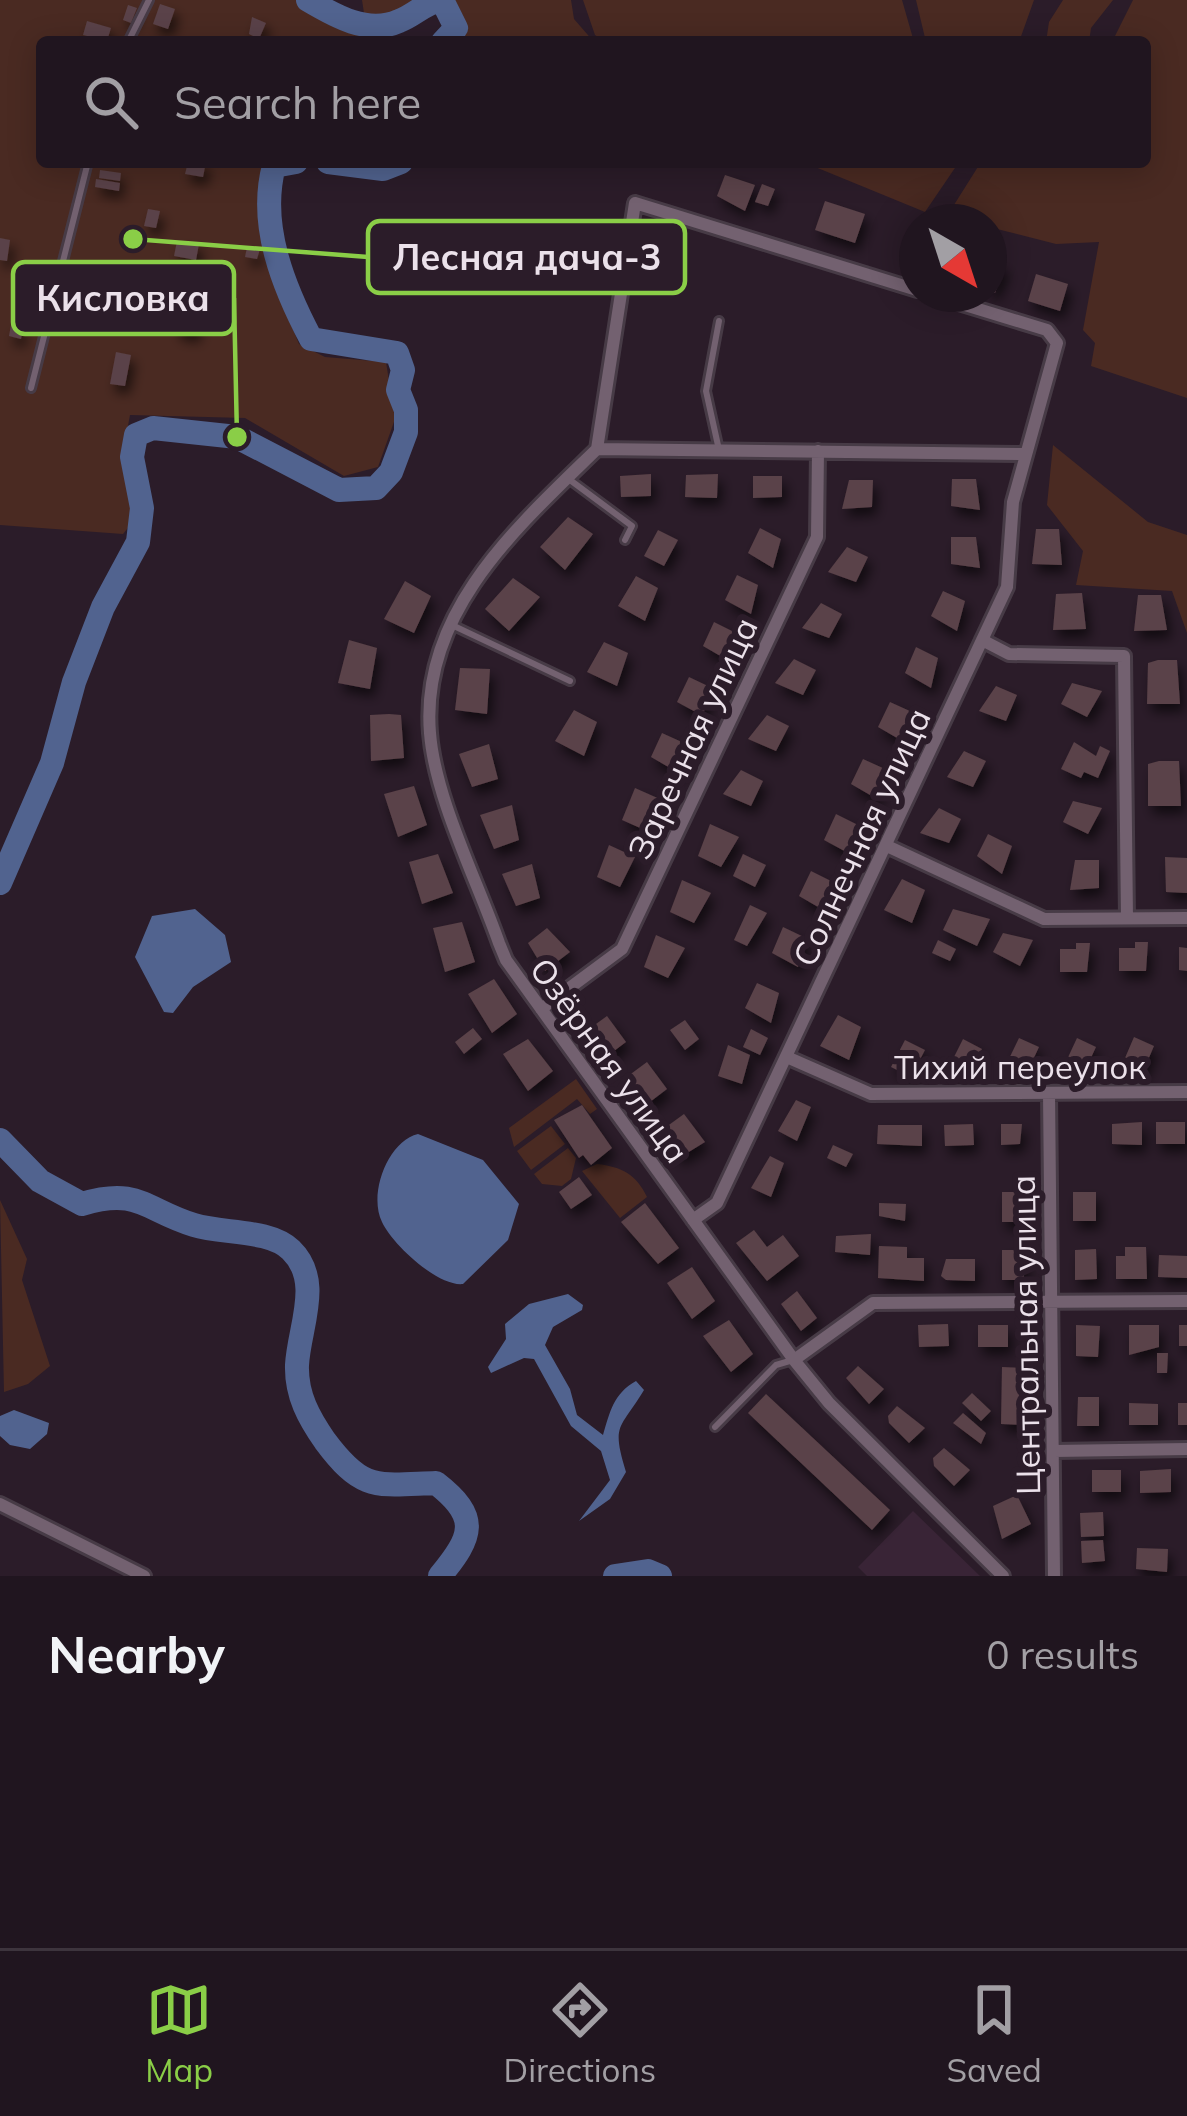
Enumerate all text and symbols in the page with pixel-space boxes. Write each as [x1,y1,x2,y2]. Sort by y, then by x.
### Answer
search box [36,36,1151,168]
icon: search [78,69,144,135]
text: Search here [174,74,421,130]
north arrow [899,204,1007,312]
callout: Лесная дача-3 [368,221,685,293]
text: Лесная дача-3 [393,234,661,279]
callout: Кисловка [13,262,234,334]
text: Кисловка [36,275,210,320]
street label: Заречная улица [618,611,766,865]
street label: Солнечная улица [783,702,939,972]
street label: Озёрная улица [522,949,698,1171]
street label: Тихий переулок [894,1046,1146,1087]
street label: Центральная улица [1002,1175,1048,1495]
text: Nearby [48,1622,225,1686]
text: 0 results [986,1630,1139,1679]
tab: Map [145,1977,213,2090]
tab: Directions [504,1977,656,2090]
tab: Saved [947,1977,1042,2090]

